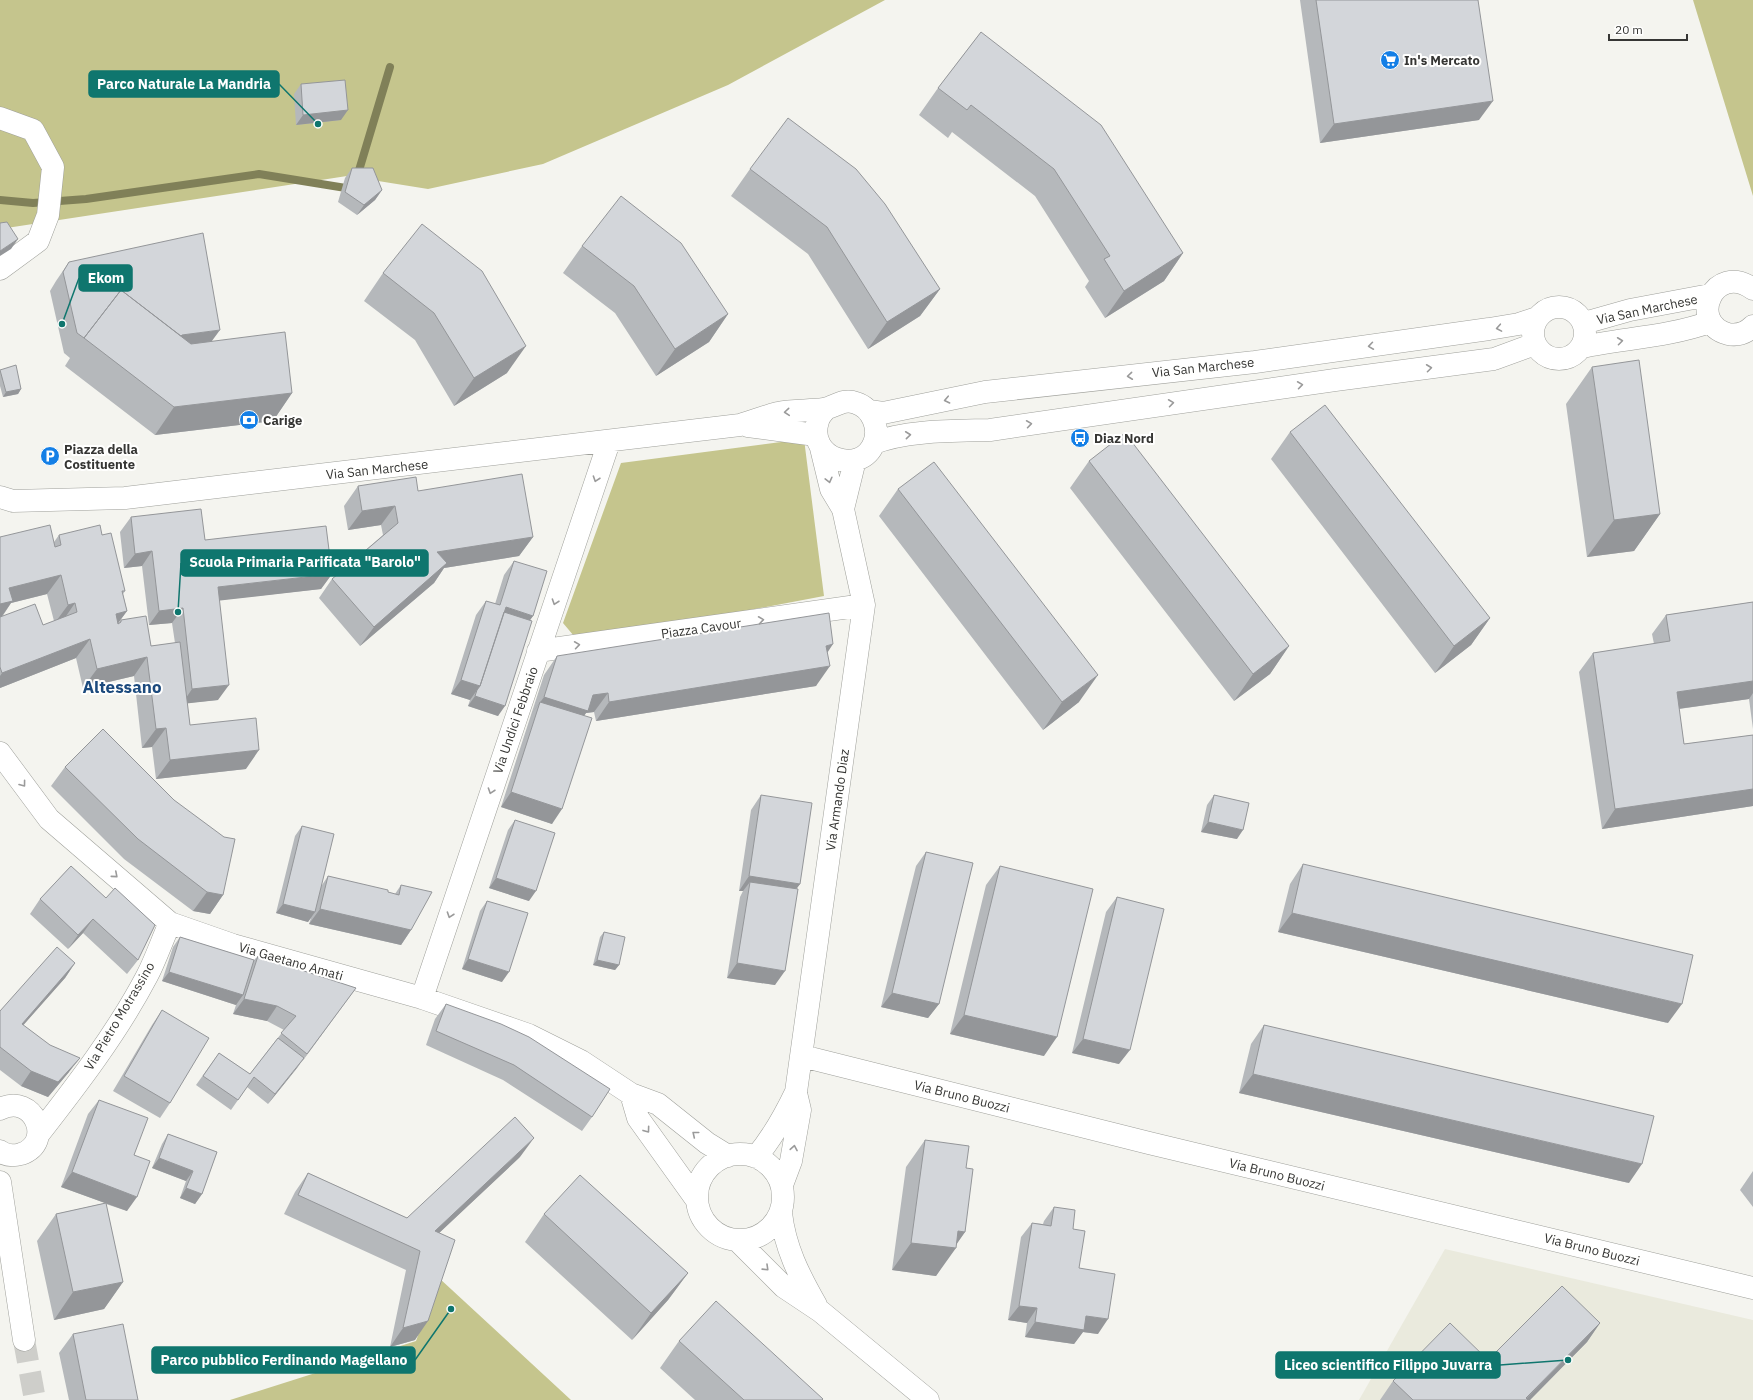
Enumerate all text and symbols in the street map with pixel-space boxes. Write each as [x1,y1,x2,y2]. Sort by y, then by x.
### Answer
scale bar [1609,16,1687,42]
text: 20 m [1615,22,1643,37]
supermarket icon: In's Mercato [1379,49,1401,71]
place label: In's Mercato [1404,52,1480,69]
callout: Parco Naturale La Mandria [89,71,279,97]
text: Parco Naturale La Mandria [97,75,271,93]
callout: Ekom [79,265,132,291]
text: Ekom [88,269,124,287]
street label: Via San Marchese [1595,290,1699,328]
one-way arrow [1496,323,1502,331]
one-way arrow [1617,337,1623,346]
one-way arrow [1367,341,1374,350]
street label: Via San Marchese [1151,354,1255,381]
one-way arrow [1426,364,1432,373]
one-way arrow [1127,371,1133,380]
one-way arrow [1297,381,1303,390]
one-way arrow [944,395,950,403]
one-way arrow [1168,399,1174,408]
one-way arrow [784,408,790,417]
bank icon: Carige [238,409,260,431]
place label: Carige [263,412,302,429]
one-way arrow [1026,420,1032,429]
bus stop icon: Diaz Nord [1069,427,1091,449]
place label: Diaz Nord [1094,430,1154,447]
one-way arrow [905,431,911,440]
place label: Piazza della Costituente [64,441,138,473]
parking icon: Piazza della Costituente [39,445,61,467]
street label: Via San Marchese [325,456,429,483]
one-way arrow [592,475,601,482]
one-way arrow [824,476,833,483]
callout: Scuola Primaria Parificata "Barolo" [181,550,428,576]
text: Scuola Primaria Parificata "Barolo" [189,553,421,571]
one-way arrow [551,598,559,605]
street label: Piazza Cavour [660,614,742,643]
one-way arrow [758,616,764,625]
one-way arrow [574,641,580,650]
street label: Via Undici Febbraio [489,664,542,776]
district label: Altessano [82,676,162,698]
street label: Via Armando Diaz [822,748,853,852]
one-way arrow [18,780,26,787]
one-way arrow [487,788,496,795]
one-way arrow [110,871,117,878]
one-way arrow [446,911,454,918]
street label: Via Gaetano Amati [237,938,345,985]
street label: Via Pietro Motrassino [80,959,159,1074]
street label: Via Bruno Buozzi [912,1076,1011,1117]
one-way arrow [642,1125,649,1132]
one-way arrow [693,1132,700,1139]
one-way arrow [789,1145,797,1151]
street label: Via Bruno Buozzi [1227,1154,1326,1195]
street label: Via Bruno Buozzi [1542,1229,1641,1270]
one-way arrow [761,1263,769,1271]
callout: Parco pubblico Ferdinando Magellano [152,1347,415,1373]
text: Parco pubblico Ferdinando Magellano [160,1351,408,1369]
callout: Liceo scientifico Filippo Juvarra [1276,1352,1500,1378]
text: Liceo scientifico Filippo Juvarra [1284,1356,1492,1374]

